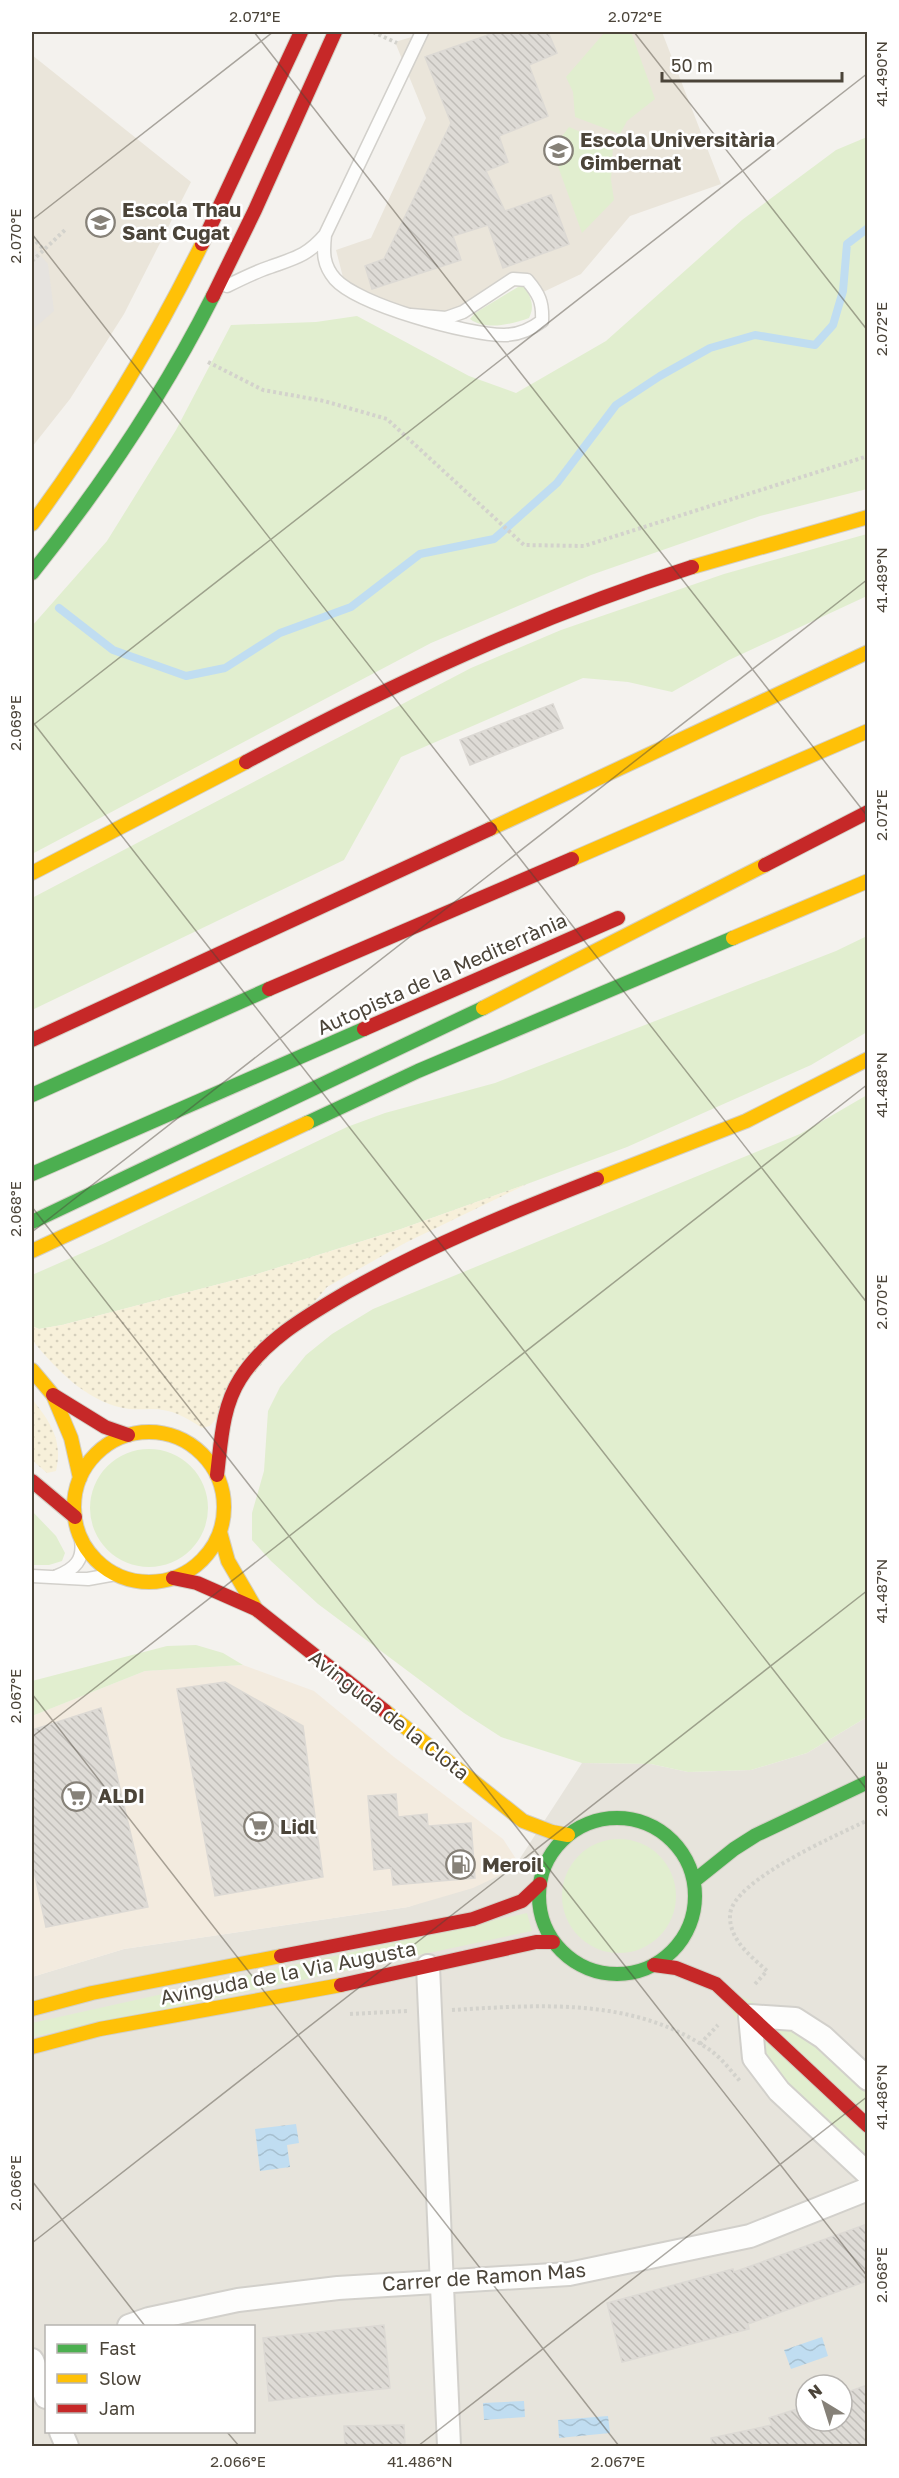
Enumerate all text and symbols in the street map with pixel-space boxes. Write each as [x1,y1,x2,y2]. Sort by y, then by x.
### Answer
text: 2.071°E [229,7,281,25]
text: 2.072°E [608,7,662,25]
text: 41.490°N [872,41,890,107]
scale bar [662,45,842,83]
text: 50 m [671,54,713,76]
place label: Escola Universitària Gimbernat [580,127,775,174]
school or university icon: Escola Universitària Gimbernat [543,135,575,167]
place label: Escola Thau Sant Cugat [122,197,241,244]
school or university icon: Escola Thau Sant Cugat [85,206,117,238]
text: 2.070°E [6,209,24,263]
text: 2.072°E [872,302,890,356]
text: 41.489°N [872,547,890,613]
text: 2.069°E [6,695,24,751]
text: 2.071°E [872,789,890,841]
street label: Autopista de la Mediterrània [313,907,570,1039]
text: 41.488°N [872,1052,890,1118]
text: 2.068°E [6,1181,24,1237]
text: 2.070°E [872,1275,890,1329]
text: 41.487°N [872,1559,890,1623]
street label: Avinguda de la Clota [305,1644,475,1784]
text: 2.067°E [6,1669,24,1723]
text: 2.069°E [872,1761,890,1817]
supermarket icon: ALDI [61,1780,93,1812]
place label: ALDI [98,1783,145,1807]
supermarket icon: Lidl [243,1811,275,1843]
place label: Lidl [280,1814,316,1838]
fuel station icon: Meroil [445,1849,477,1881]
place label: Meroil [482,1852,544,1876]
street label: Avinguda de la Via Augusta [158,1935,418,2009]
text: 41.486°N [872,2064,890,2130]
text: 2.066°E [6,2155,24,2211]
text: 2.068°E [872,2247,890,2303]
street label: Carrer de Ramon Mas [381,2257,587,2295]
legend [45,2325,255,2433]
text: Fast [99,2337,136,2359]
text: Slow [99,2367,142,2389]
north arrow [794,2373,854,2433]
text: N [804,2380,826,2403]
text: Jam [99,2397,135,2419]
text: 2.066°E [210,2452,266,2470]
text: 41.486°N [387,2452,453,2470]
text: 2.067°E [591,2452,645,2470]

